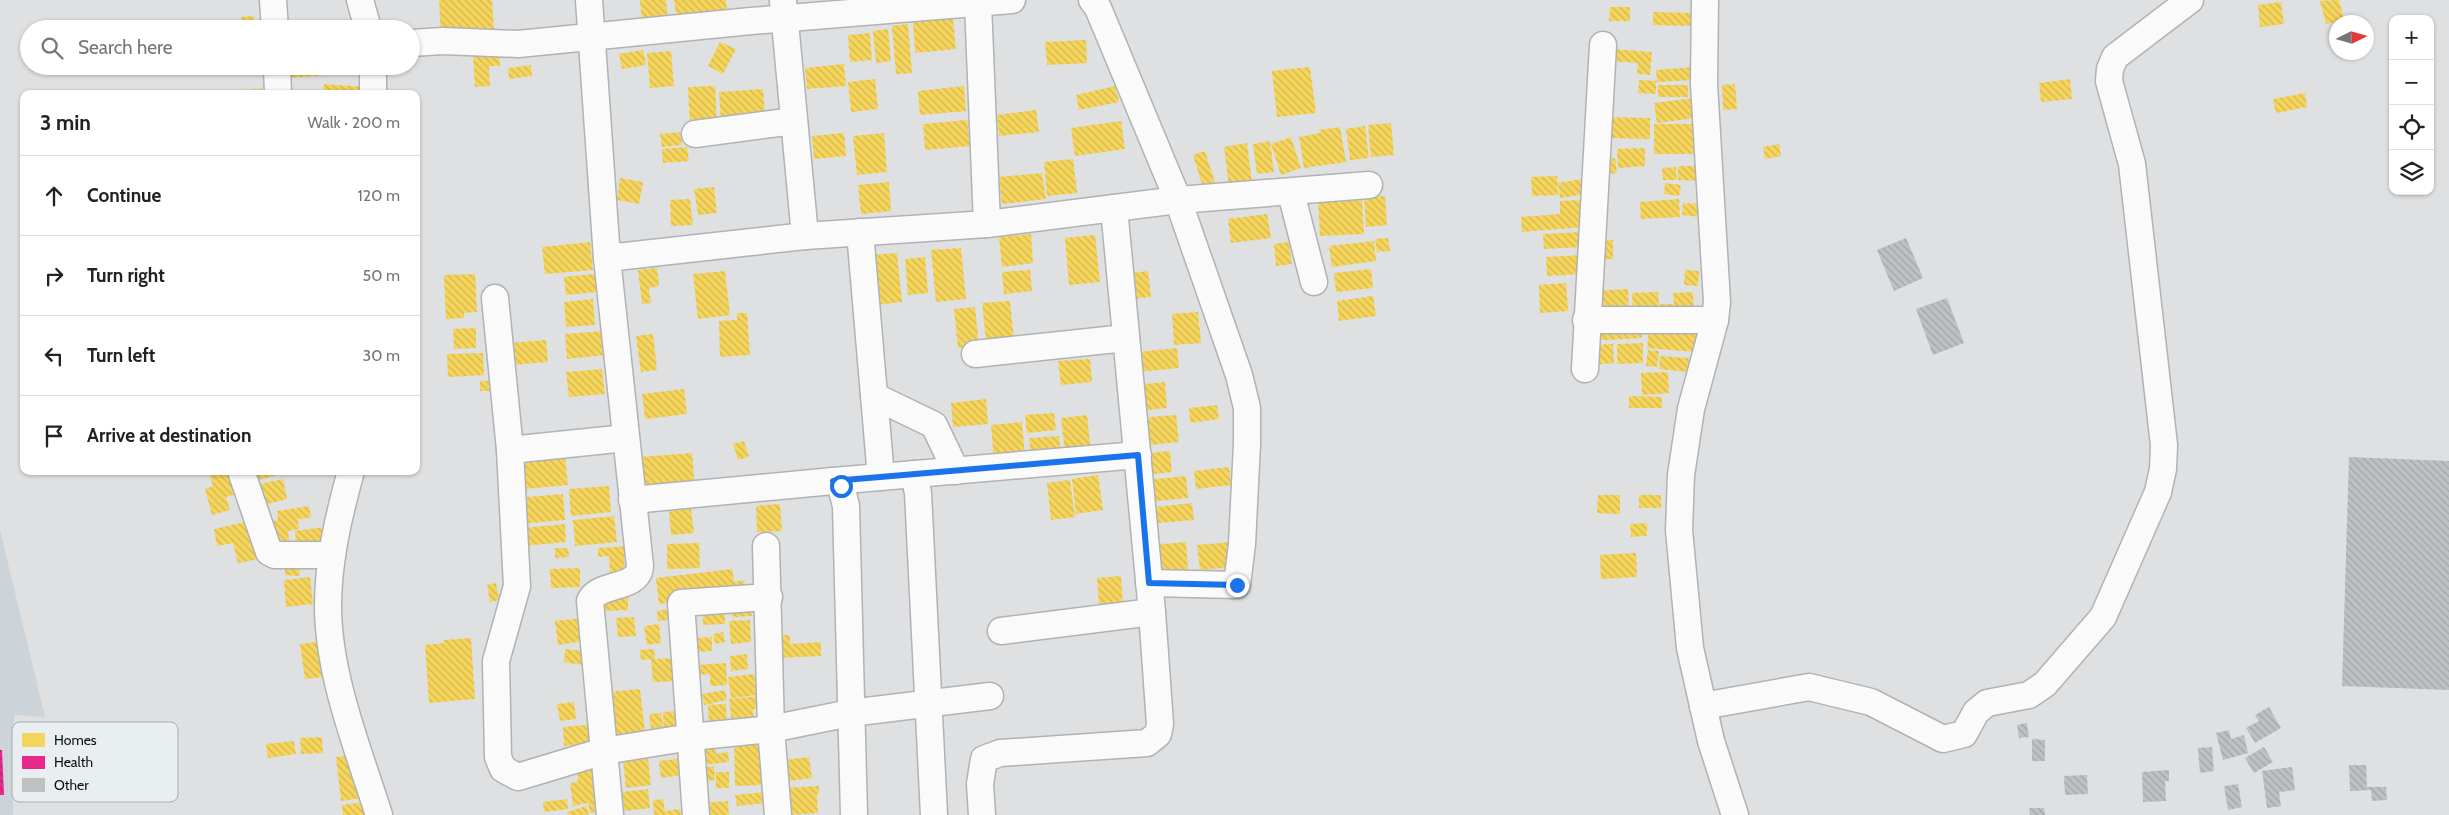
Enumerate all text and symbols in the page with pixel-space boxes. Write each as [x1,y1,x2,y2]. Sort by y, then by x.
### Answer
north arrow [2329,15,2374,60]
map controls [2389,15,2434,195]
button: + [2389,15,2434,60]
search box [20,20,420,75]
icon: search [38,34,66,62]
text: Search here [78,36,172,59]
button: − [2389,60,2434,105]
button: locate [2389,105,2434,150]
text: 3 min [40,110,91,135]
text: Walk · 200 m [308,113,400,132]
button: layers [2389,150,2434,195]
icon: ahead [40,182,68,210]
text: Continue [87,184,161,207]
text: 120 m [358,186,400,205]
icon: right [40,262,68,290]
text: Turn right [87,264,165,287]
text: 50 m [363,266,400,285]
icon: left [40,342,68,370]
text: Turn left [87,344,155,367]
text: 30 m [363,346,400,365]
icon: arrive [40,422,68,450]
text: Arrive at destination [87,424,251,447]
route start [830,475,853,498]
route end [1226,574,1249,597]
legend [12,722,178,802]
text: Homes [54,731,97,749]
text: Health [54,753,93,771]
text: Other [54,776,89,794]

